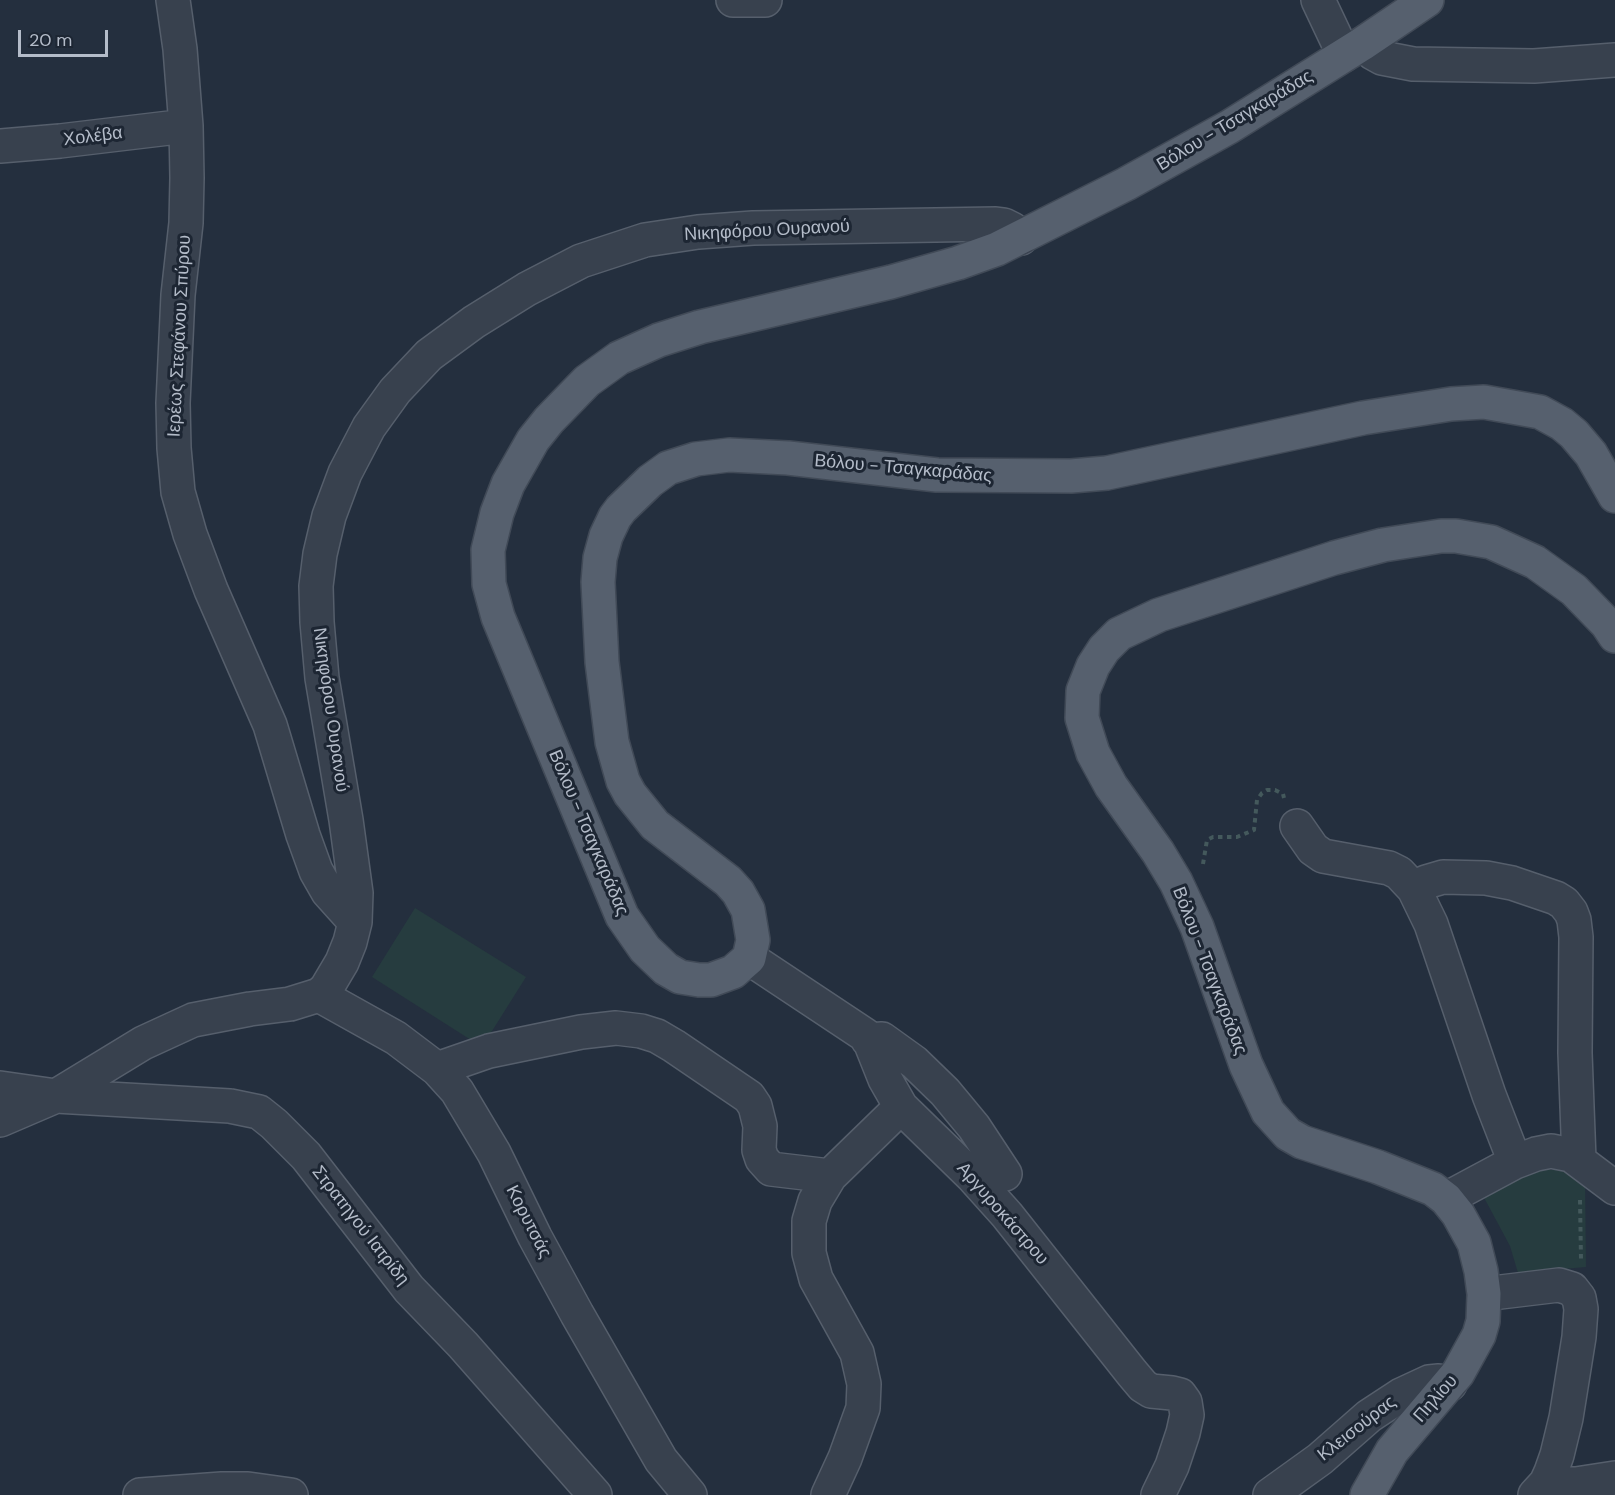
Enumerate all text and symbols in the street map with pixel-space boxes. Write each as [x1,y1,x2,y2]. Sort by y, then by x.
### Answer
scale bar [21,18,111,56]
text: 20 m [29,28,72,52]
street label: Βόλου - Τσαγκαράδας [1153,66,1317,176]
street label: Χολέβα [62,123,124,151]
street label: Νικηφόρου Ουρανού [684,216,850,246]
street label: Ιερέως Στεφάνου Σπύρου [164,234,196,438]
street label: Βόλου - Τσαγκαράδας [813,450,993,488]
street label: Νικηφόρου Ουρανού [308,626,352,794]
street label: Βόλου - Τσαγκαράδας [543,747,633,919]
street label: Βόλου - Τσαγκαράδας [1167,884,1251,1058]
street label: Αργυροκάστρου [952,1158,1052,1270]
street label: Στρατηγού Ιατρίδη [307,1162,413,1290]
street label: Κορυτσάς [500,1182,556,1262]
street label: Πηλίου [1410,1371,1462,1427]
street label: Κλεισούρας [1314,1392,1400,1466]

